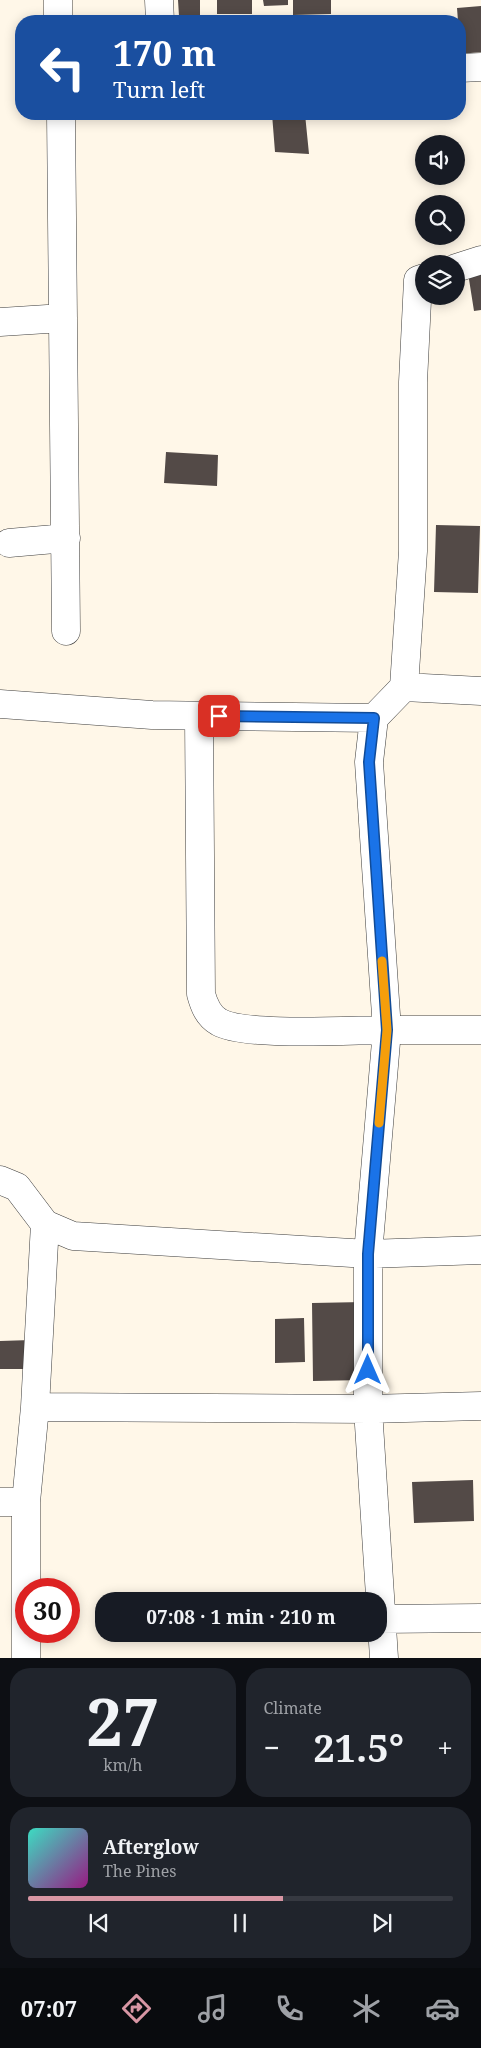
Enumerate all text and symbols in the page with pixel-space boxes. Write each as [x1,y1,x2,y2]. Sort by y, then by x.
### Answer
text: 170 m [113,29,216,76]
icon: left [30,35,95,100]
text: Turn left [113,74,205,104]
map controls [415,135,465,305]
button: sound [415,135,465,185]
button: search [415,195,465,245]
button: layers [415,255,465,305]
pin [198,695,240,737]
icon: arrive [205,702,233,730]
position arrow [341,1343,393,1395]
speed limit sign: 30 [15,1578,80,1643]
text: 07:08 · 1 min · 210 m [146,1604,336,1630]
text: 27 [86,1677,159,1765]
text: Climate [264,1697,322,1719]
text: 21.5° [313,1721,404,1773]
text: − [264,1728,280,1766]
text: + [437,1728,453,1766]
text: km/h [103,1754,142,1776]
text: Afterglow [103,1834,199,1860]
text: The Pines [103,1860,177,1882]
icon: previous [85,1909,113,1937]
icon: pause [226,1909,254,1937]
icon: next [368,1909,396,1937]
icon: directions [119,1991,154,2026]
icon: music [195,1991,230,2026]
icon: phone [272,1991,307,2026]
icon: climate [349,1991,384,2026]
icon: car [425,1991,460,2026]
text: 07:07 [21,1993,77,2023]

